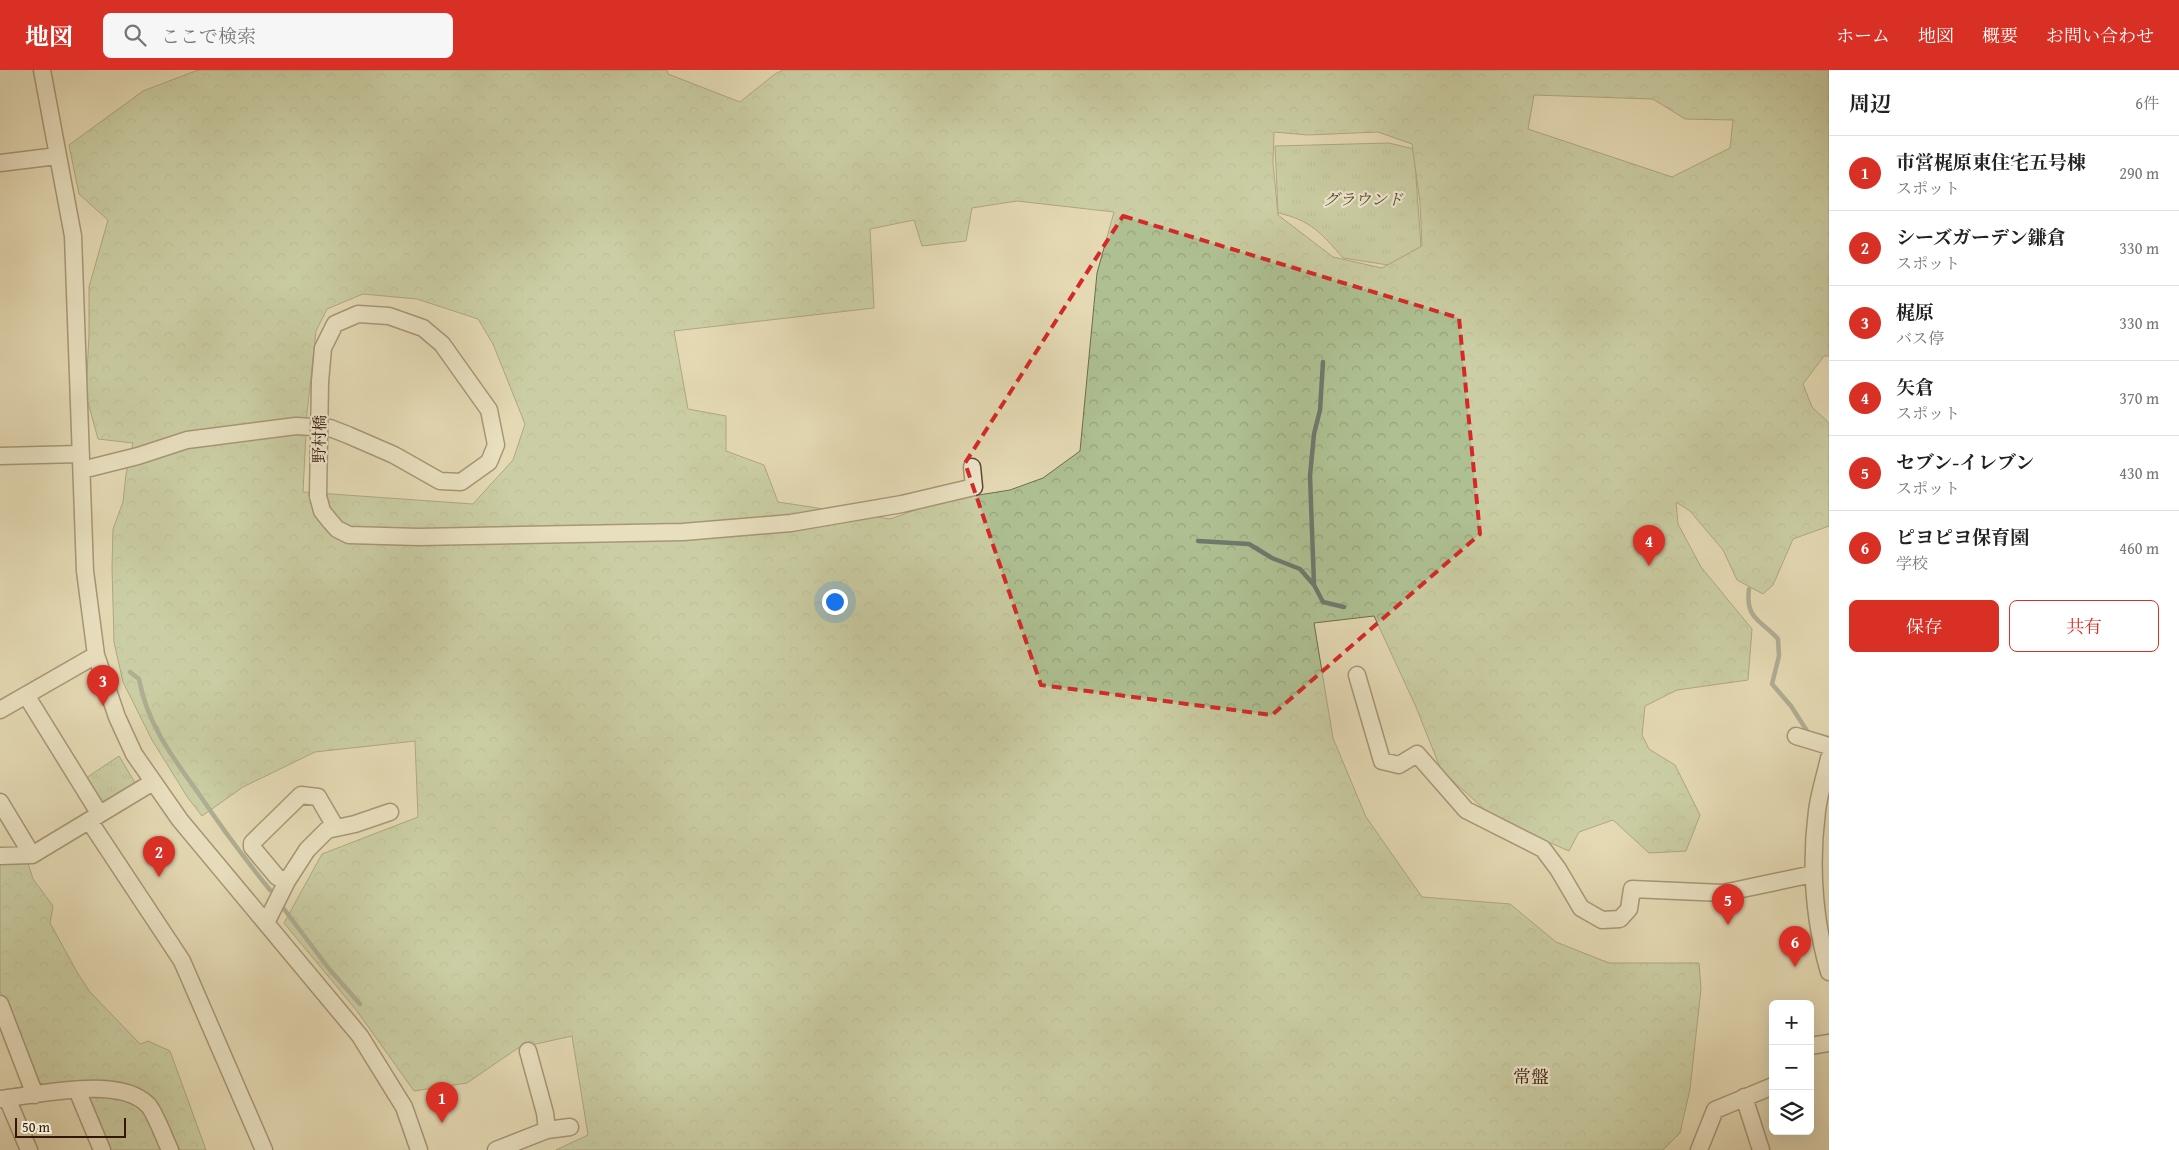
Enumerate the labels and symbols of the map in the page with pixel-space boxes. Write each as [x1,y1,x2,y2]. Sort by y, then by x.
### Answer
park label: グラウンド [1323,187,1404,211]
street label: 野村橋 [307,415,331,463]
pin: 4 [1633,525,1665,566]
your location [822,589,848,615]
pin: 3 [87,665,119,706]
pin: 2 [143,836,175,877]
pin: 5 [1712,884,1744,925]
pin: 6 [1779,926,1811,967]
district label: 常盤 [1513,1063,1549,1090]
pin: 1 [426,1082,458,1123]
scale bar [15,1115,126,1138]

